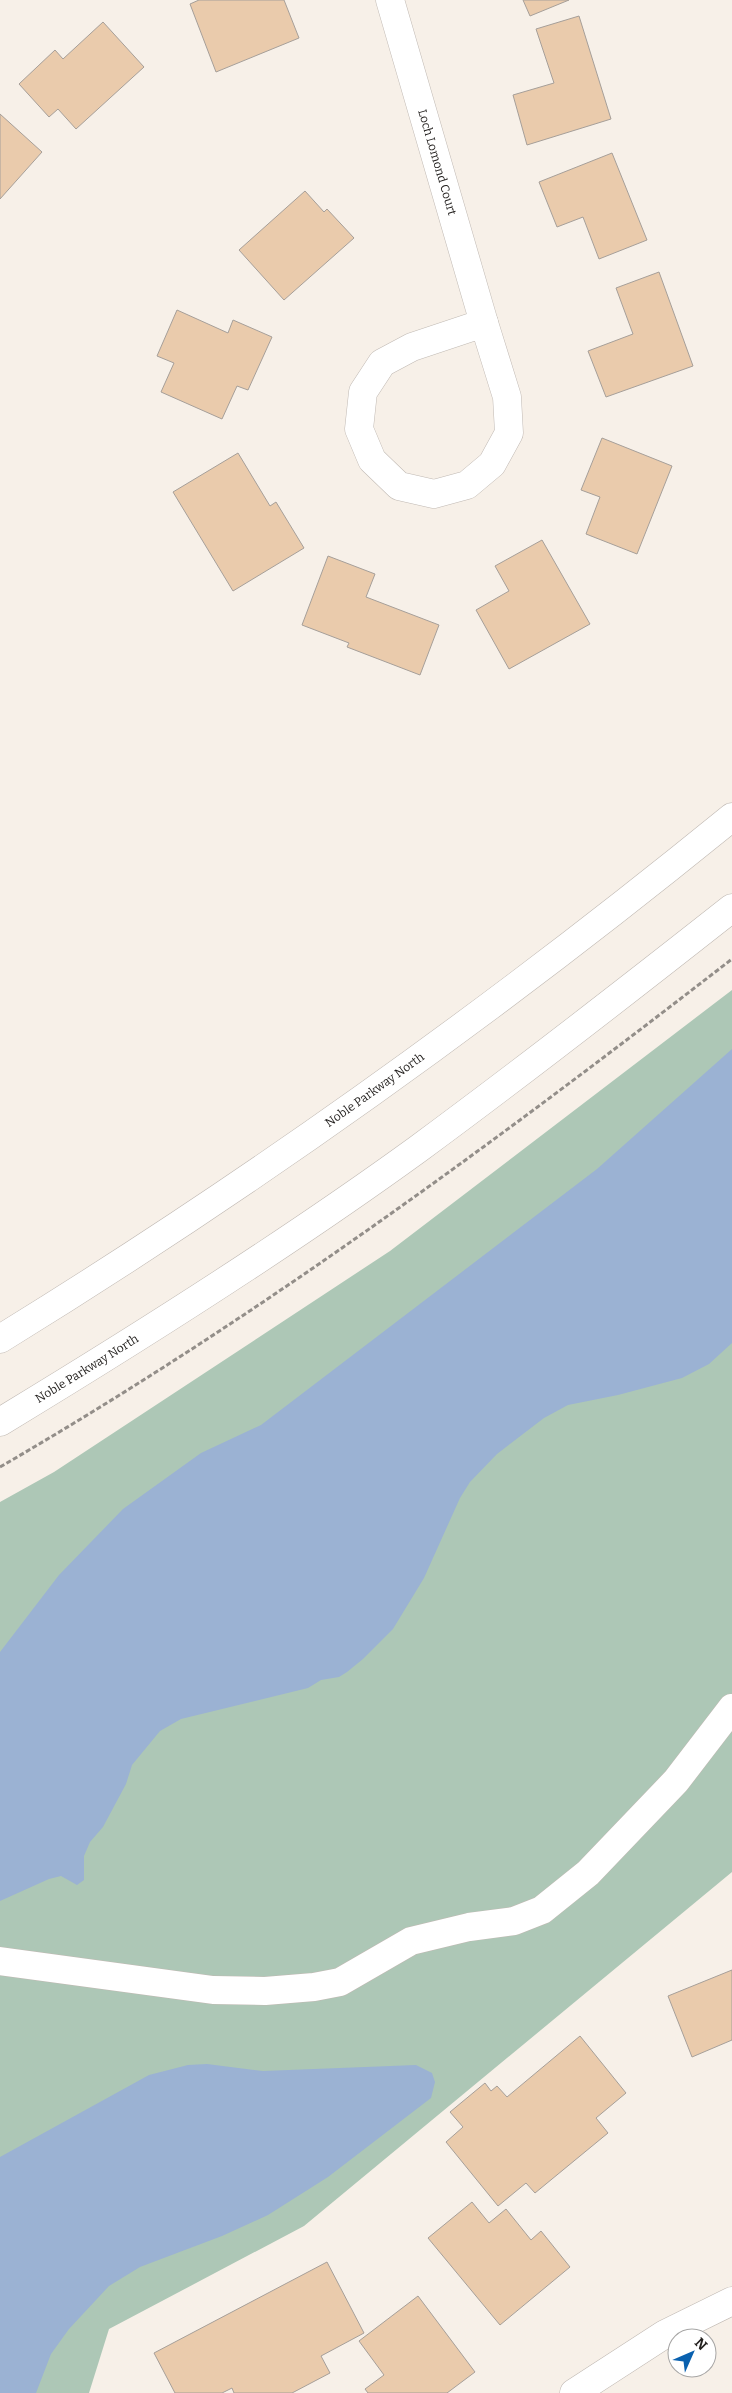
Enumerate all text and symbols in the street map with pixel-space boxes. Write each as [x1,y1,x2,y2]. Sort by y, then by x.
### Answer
street label: Loch Lomond Court [415,108,459,217]
street label: Noble Parkway North [322,1049,427,1130]
street label: Noble Parkway North [33,1331,141,1406]
north arrow [667,2328,717,2378]
text: N [691,2334,711,2354]

